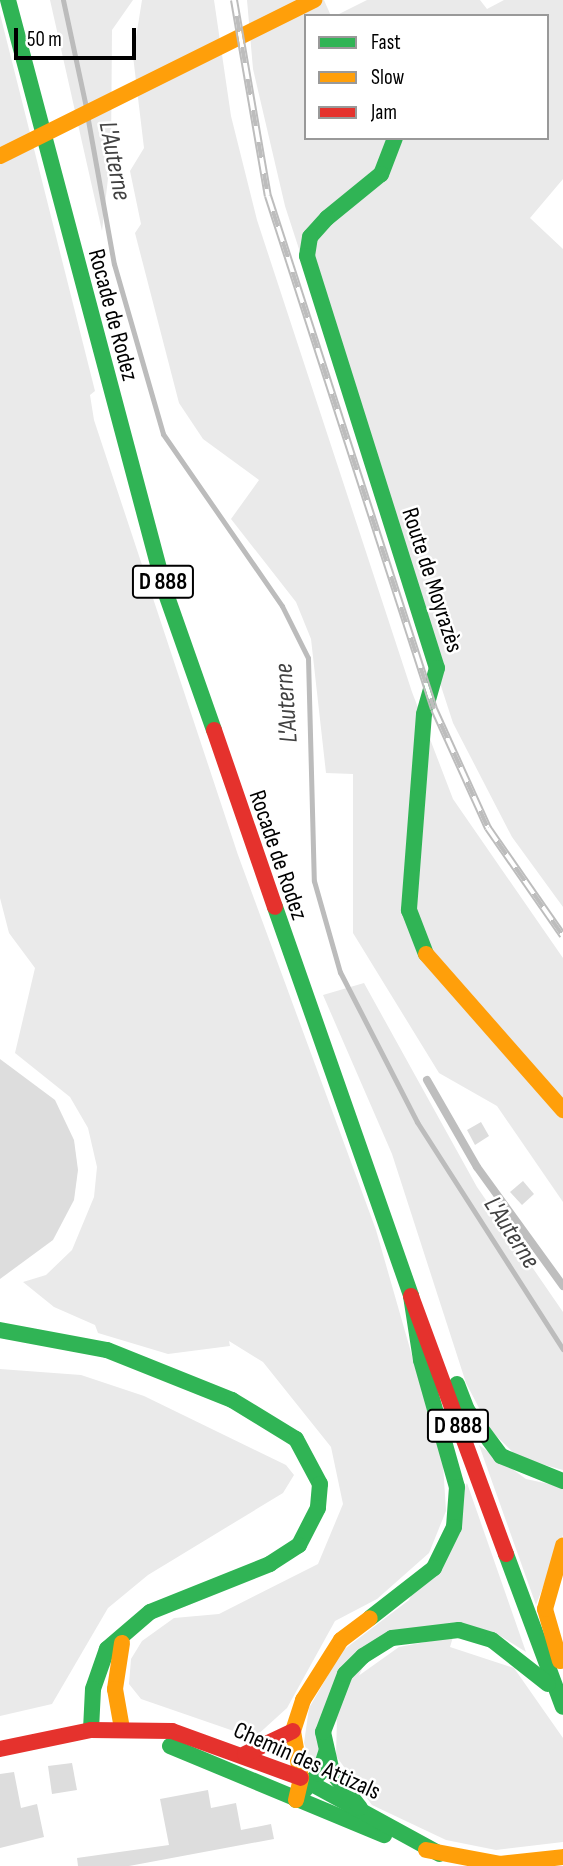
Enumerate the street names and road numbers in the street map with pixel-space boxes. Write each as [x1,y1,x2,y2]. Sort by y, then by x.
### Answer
street label: Rocade de Rodez [82,246,144,384]
street label: Route de Moyrazès [395,504,469,656]
road number: D 888 [132,562,194,602]
street label: Rocade de Rodez [242,786,314,924]
road number: D 888 [426,1406,490,1446]
street label: Chemin des Attizals [229,1716,385,1806]

